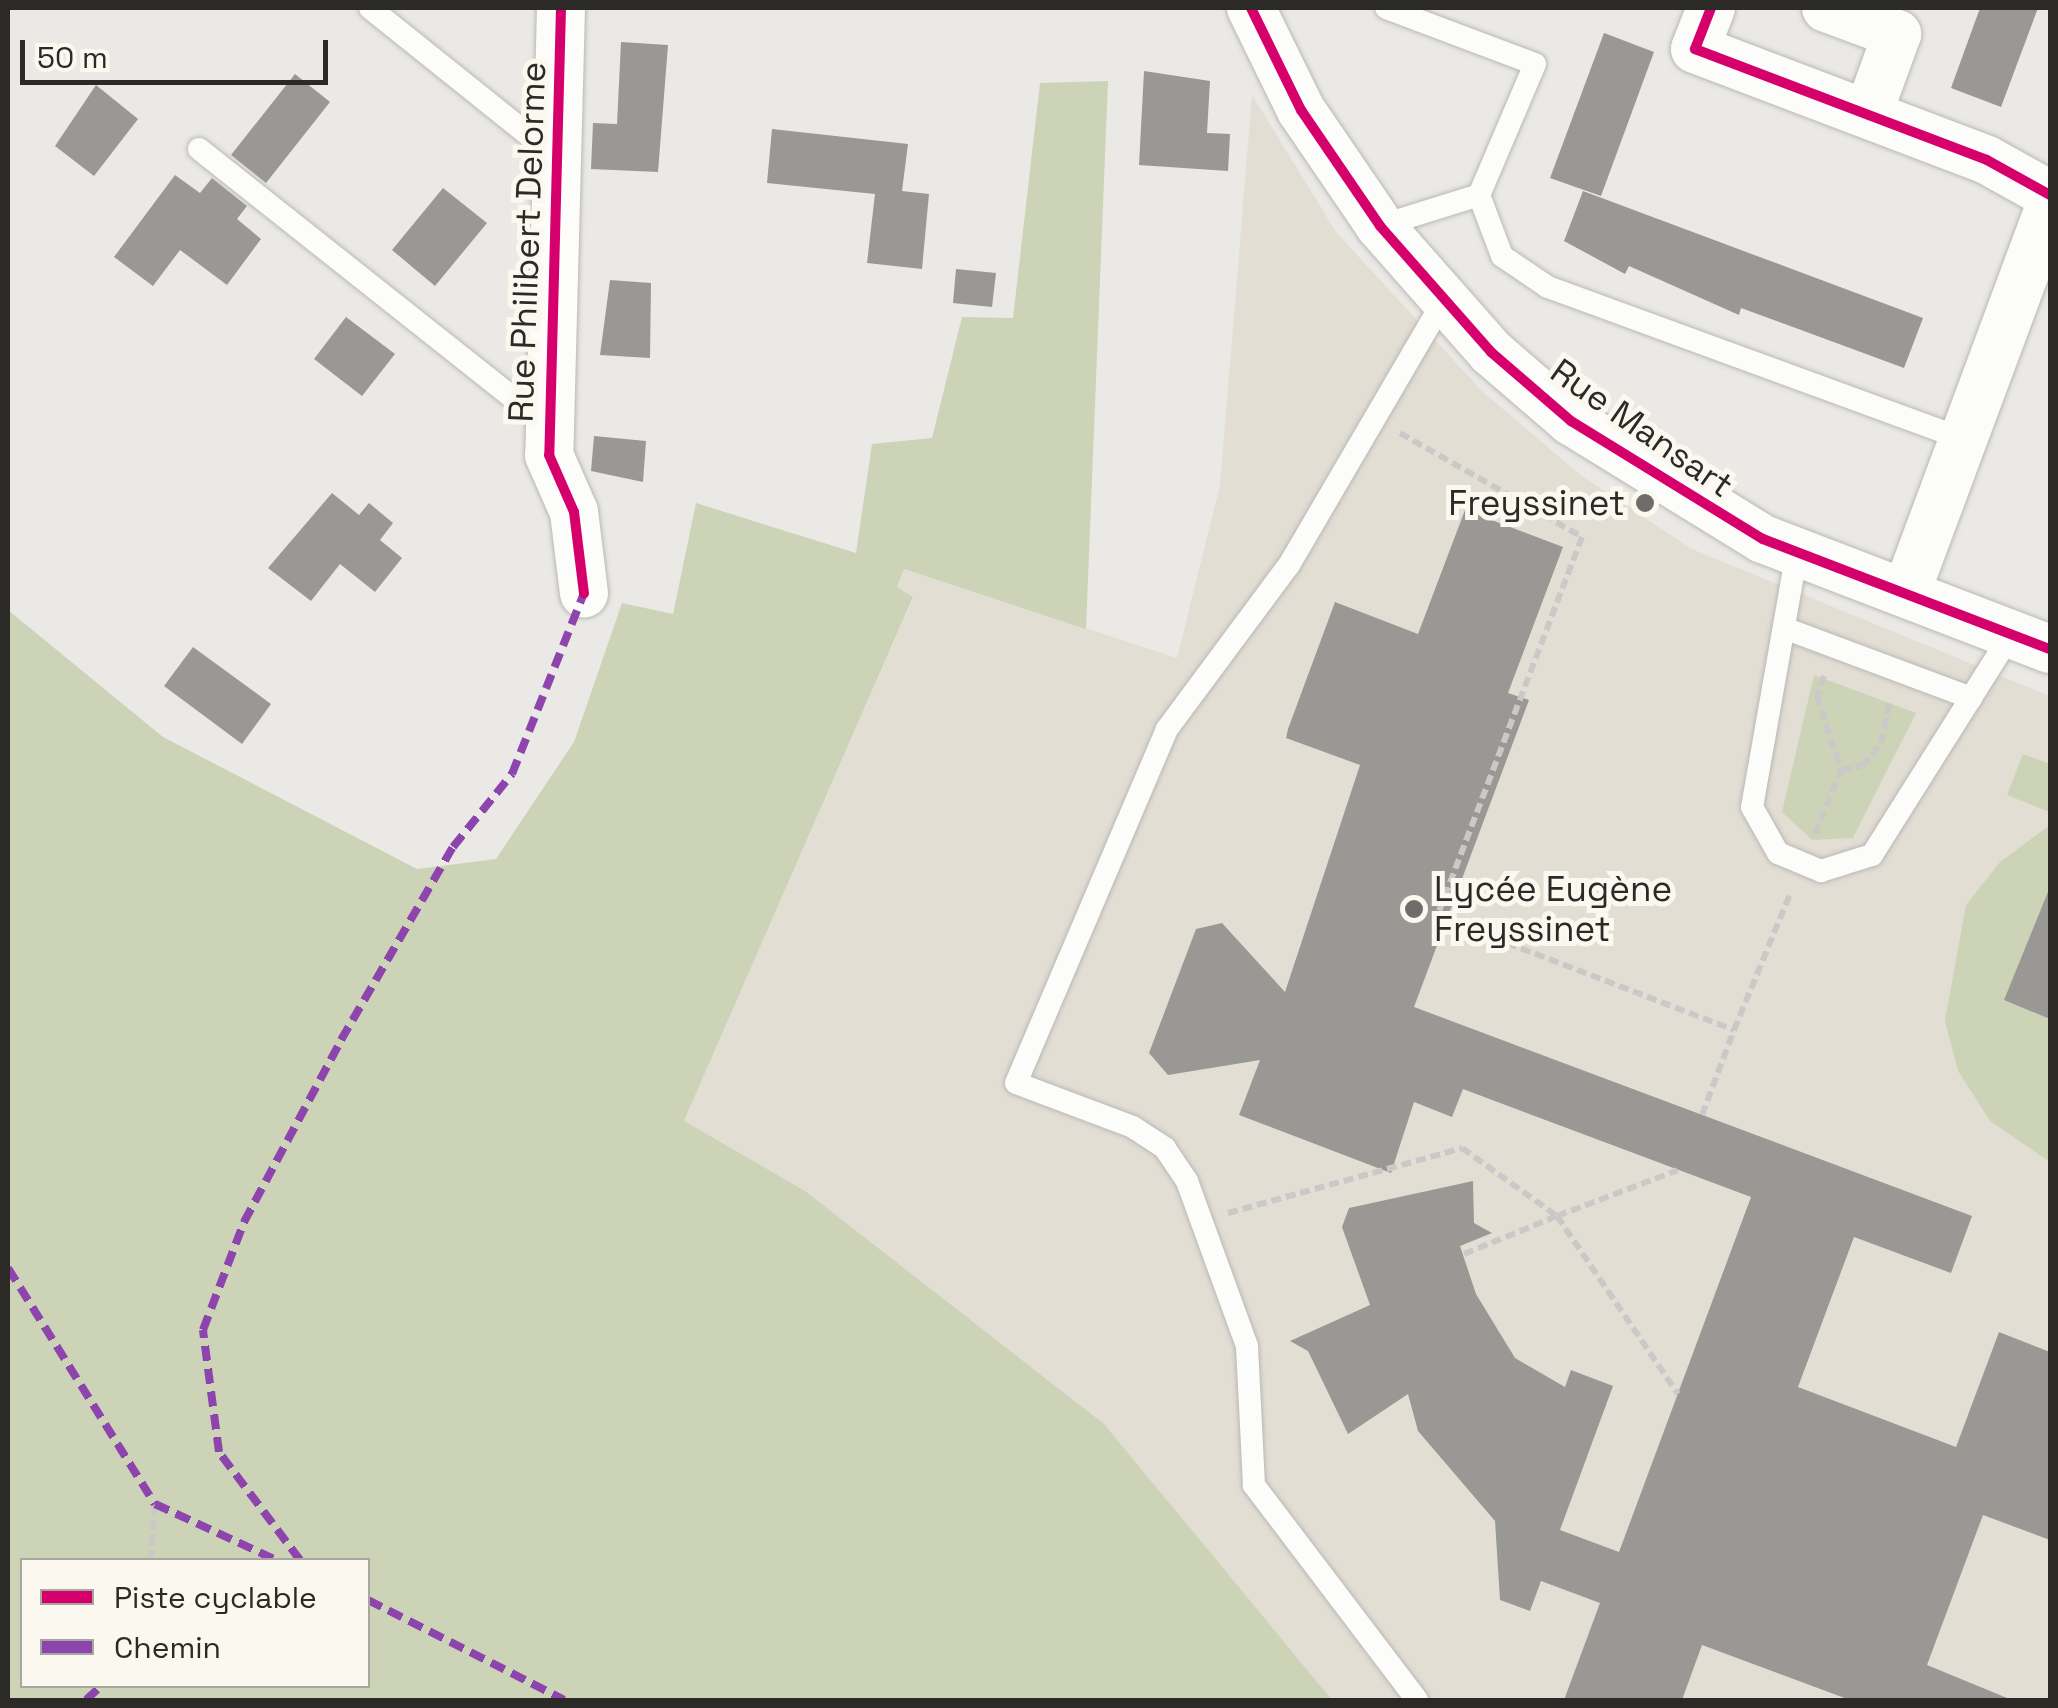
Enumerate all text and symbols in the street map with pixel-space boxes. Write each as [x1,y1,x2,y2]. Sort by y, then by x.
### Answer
scale bar [25,20,332,82]
text: 50 m [37,38,108,77]
street label: Rue Philibert Delorme [500,61,554,423]
street label: Rue Mansart [1543,350,1741,506]
place label: Freyssinet [1448,482,1625,524]
marker: Freyssinet [1634,492,1656,514]
place label: Lycée Eugène Freyssinet [1434,868,1672,950]
marker: Lycée Eugène Freyssinet [1403,898,1425,920]
legend [20,1558,370,1688]
text: Piste cyclable [114,1578,317,1617]
text: Chemin [114,1628,221,1667]

